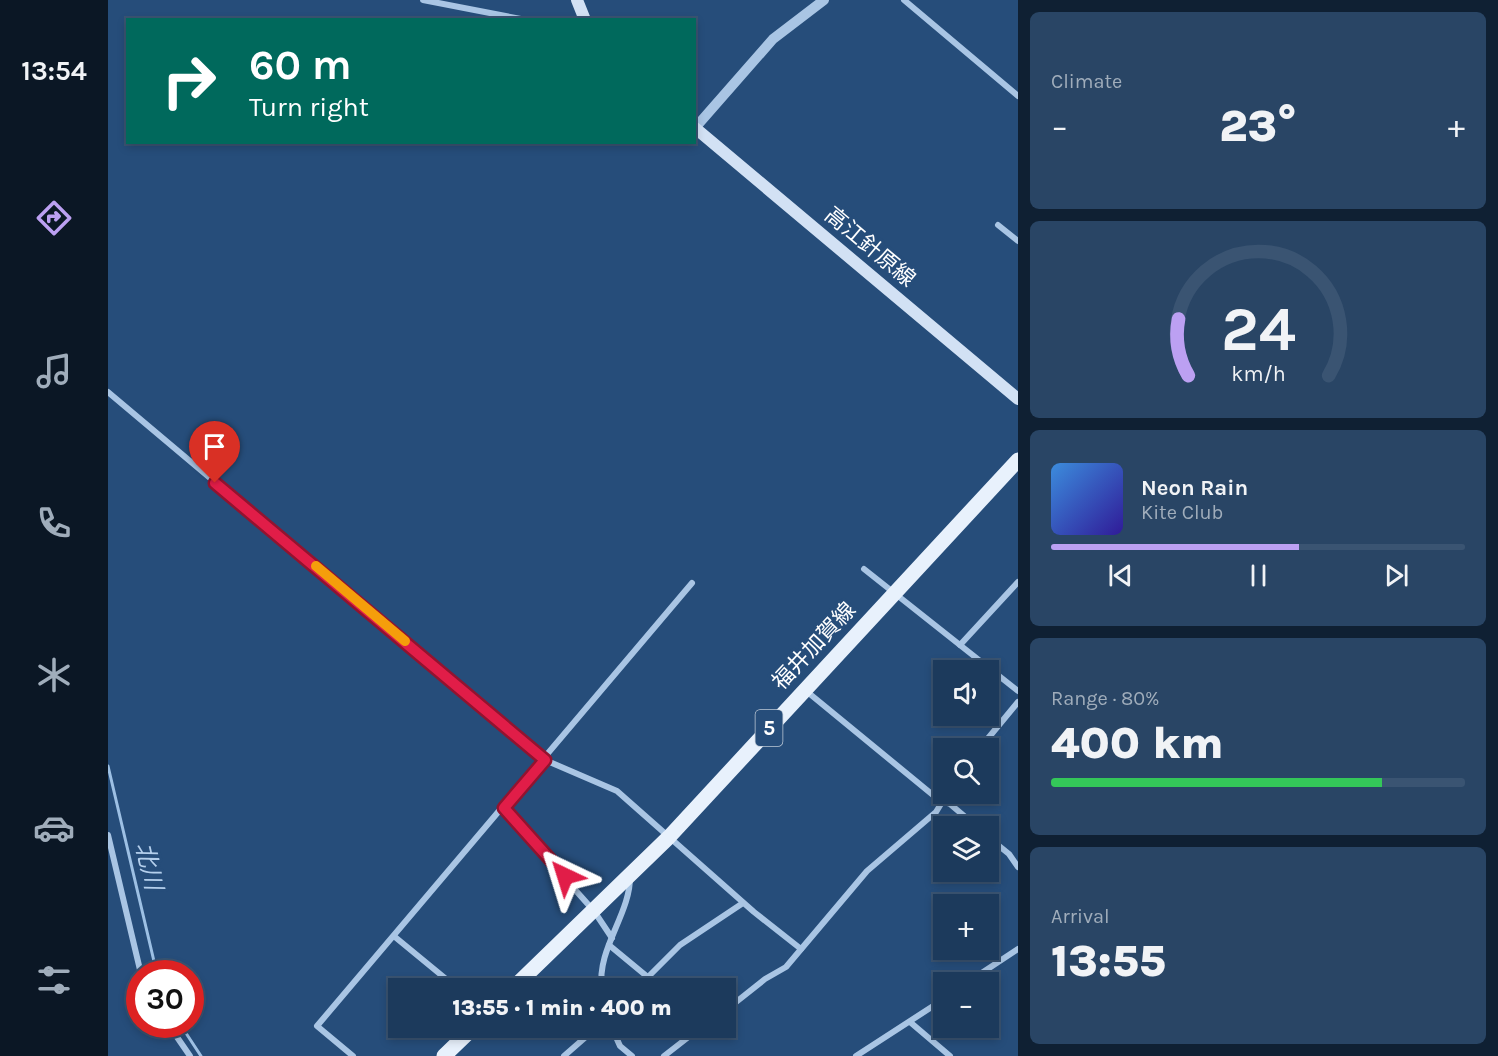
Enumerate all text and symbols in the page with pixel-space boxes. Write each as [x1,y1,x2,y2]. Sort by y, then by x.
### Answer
text: 60 m [249,40,352,90]
icon: right [150,42,228,120]
text: 13:54 [21,55,87,87]
text: Climate [1051,70,1122,93]
text: Turn right [249,91,369,123]
text: 23° [1219,100,1297,152]
text: − [1051,107,1068,145]
text: + [1448,107,1465,145]
icon: directions [33,197,75,239]
street label: 高江針原線 [820,202,920,292]
text: 24 [1221,293,1295,366]
icon: music [33,350,75,392]
text: km/h [1231,362,1285,387]
pin [189,421,240,483]
icon: arrive [198,430,231,463]
text: Neon Rain [1141,475,1248,501]
text: Kite Club [1141,501,1223,524]
icon: phone [33,502,75,544]
icon: previous [1104,559,1137,592]
icon: pause [1242,559,1275,592]
icon: next [1380,559,1413,592]
street label: 福井加賀線 [767,597,861,695]
icon: climate [33,654,75,696]
map controls [933,660,999,1038]
button: sound [933,660,999,726]
text: Range · 80% [1051,687,1160,710]
road number: 5 [756,710,782,746]
text: 400 km [1051,717,1224,769]
button: search [933,738,999,804]
icon: car [33,807,75,849]
button: layers [933,816,999,882]
water label: 北川 [130,839,169,895]
position arrow [533,844,597,908]
button: + [933,894,999,960]
text: Arrival [1051,905,1110,928]
text: 13:55 [1051,935,1166,987]
icon: filters [33,959,75,1001]
speed limit sign: 30 [126,960,204,1038]
button: − [933,972,999,1038]
text: 13:55 · 1 min · 400 m [452,995,672,1021]

